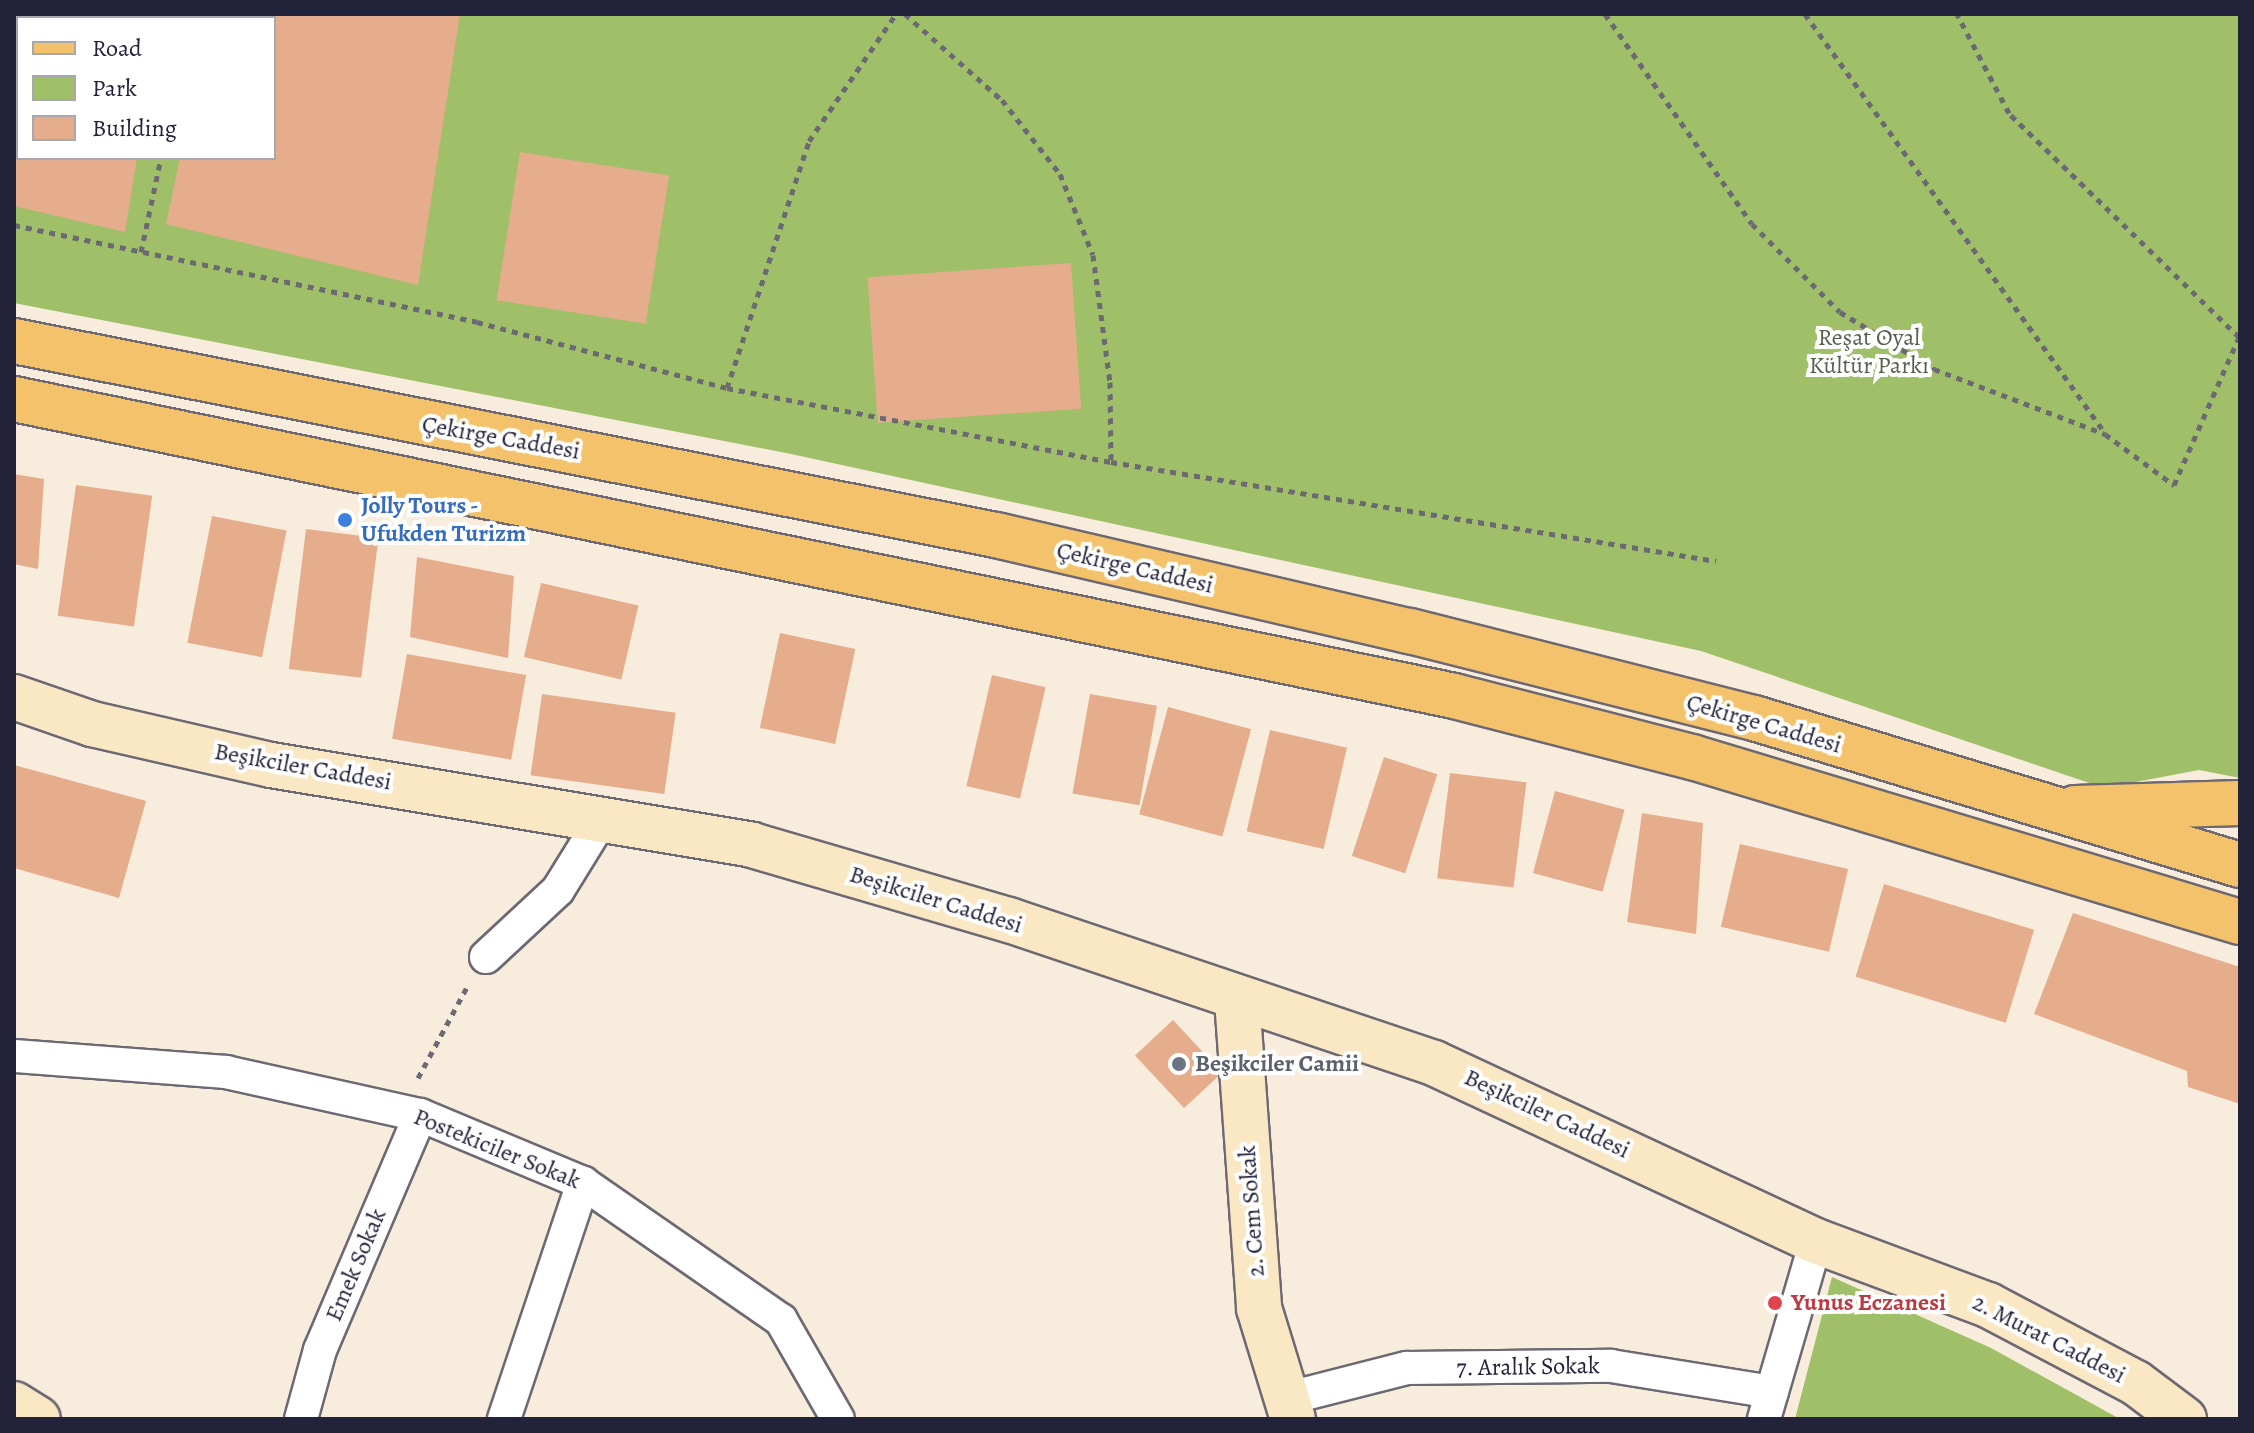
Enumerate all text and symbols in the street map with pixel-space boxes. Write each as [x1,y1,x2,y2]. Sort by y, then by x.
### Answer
legend [16,16,276,160]
text: Road [92,32,142,64]
text: Park [92,72,137,104]
text: Building [92,112,177,144]
park label: Reşat Oyal Kültür Parkı [1809,324,1929,380]
street label: Çekirge Caddesi [420,410,582,466]
place label: Jolly Tours - Ufukden Turizm [361,492,526,548]
marker: Jolly Tours - Ufukden Turizm [336,511,354,529]
street label: Çekirge Caddesi [1054,536,1216,600]
street label: Çekirge Caddesi [1683,688,1845,760]
street label: Beşikciler Caddesi [212,737,394,797]
street label: Beşikciler Caddesi [846,860,1026,940]
place label: Beşikciler Camii [1195,1050,1359,1078]
marker: Beşikciler Camii [1170,1055,1188,1073]
street label: Beşikciler Caddesi [1460,1063,1634,1165]
street label: Postekiciler Sokak [409,1102,585,1196]
street label: 2. Cem Sokak [1233,1144,1271,1278]
street label: Emek Sokak [319,1204,393,1326]
street label: 2. Murat Caddesi [1968,1288,2130,1390]
place label: Yunus Eczanesi [1791,1289,1946,1317]
marker: Yunus Eczanesi [1766,1294,1784,1312]
street label: 7. Aralık Sokak [1456,1351,1600,1383]

